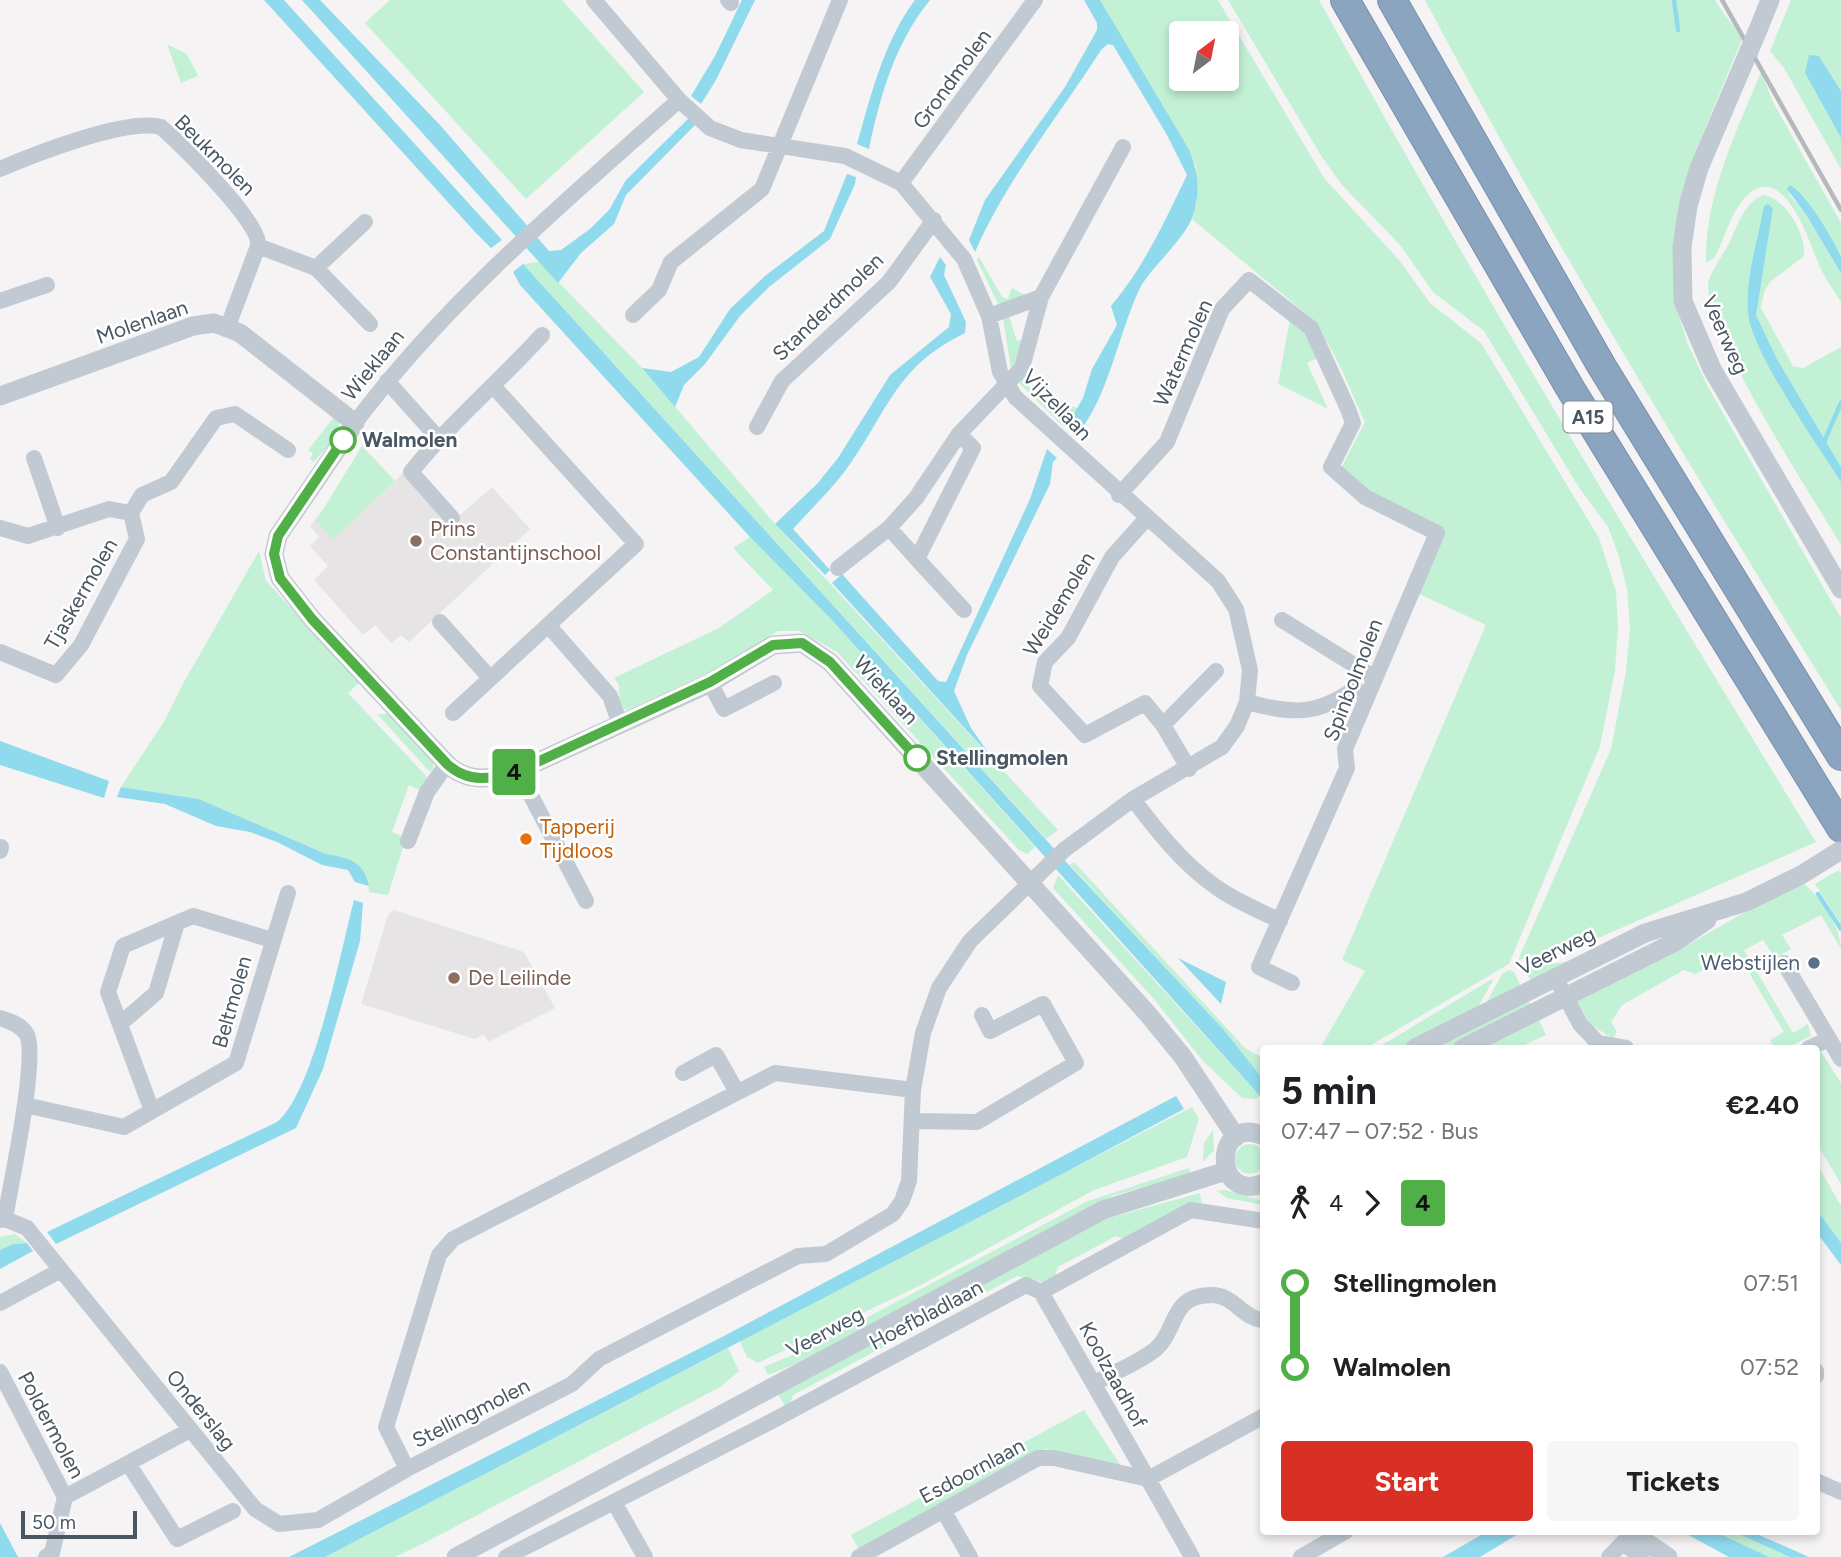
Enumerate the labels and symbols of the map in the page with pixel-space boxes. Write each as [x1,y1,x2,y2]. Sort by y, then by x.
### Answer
north arrow [1169,21,1239,91]
street label: Grondmolen [907,24,996,133]
street label: Beukmolen [170,109,261,200]
street label: Standerdmolen [767,248,888,366]
street label: Veerweg [1697,291,1754,378]
street label: Molenlaan [93,294,191,349]
street label: Watermolen [1148,295,1217,410]
street label: Wieklaan [336,324,409,405]
street label: Vijzellaan [1017,364,1097,445]
road number: A15 [1564,402,1612,432]
marker: Walmolen [330,427,356,453]
place label: Walmolen [362,427,457,452]
place label: Prins Constantijnschool [430,516,601,565]
marker: Prins Constantijnschool [408,533,424,549]
street label: Tjaskermolen [39,534,122,654]
street label: Weidemolen [1018,547,1099,660]
street label: Spinbolmolen [1318,615,1387,744]
street label: Wieklaan [849,650,924,729]
marker: Stellingmolen [904,745,930,771]
place label: Stellingmolen [936,745,1068,770]
line badge: 4 [491,749,537,795]
place label: Tapperij Tijdloos [540,814,615,863]
marker: Tapperij Tijdloos [518,831,534,847]
street label: Veerweg [1513,921,1599,980]
place label: Webstijlen [1701,950,1800,975]
street label: Beltmolen [206,953,257,1051]
marker: Webstijlen [1806,955,1822,971]
place label: De Leilinde [468,965,571,990]
marker: De Leilinde [446,970,462,986]
street label: Hoefbladlaan [865,1274,987,1355]
street label: Veerweg [782,1301,868,1362]
street label: Koolzaadhof [1074,1317,1153,1432]
street label: Onderslag [161,1364,241,1455]
street label: Poldermolen [13,1367,90,1482]
street label: Stellingmolen [408,1372,534,1453]
street label: Esdoornlaan [915,1432,1029,1509]
scale bar [21,1508,136,1540]

